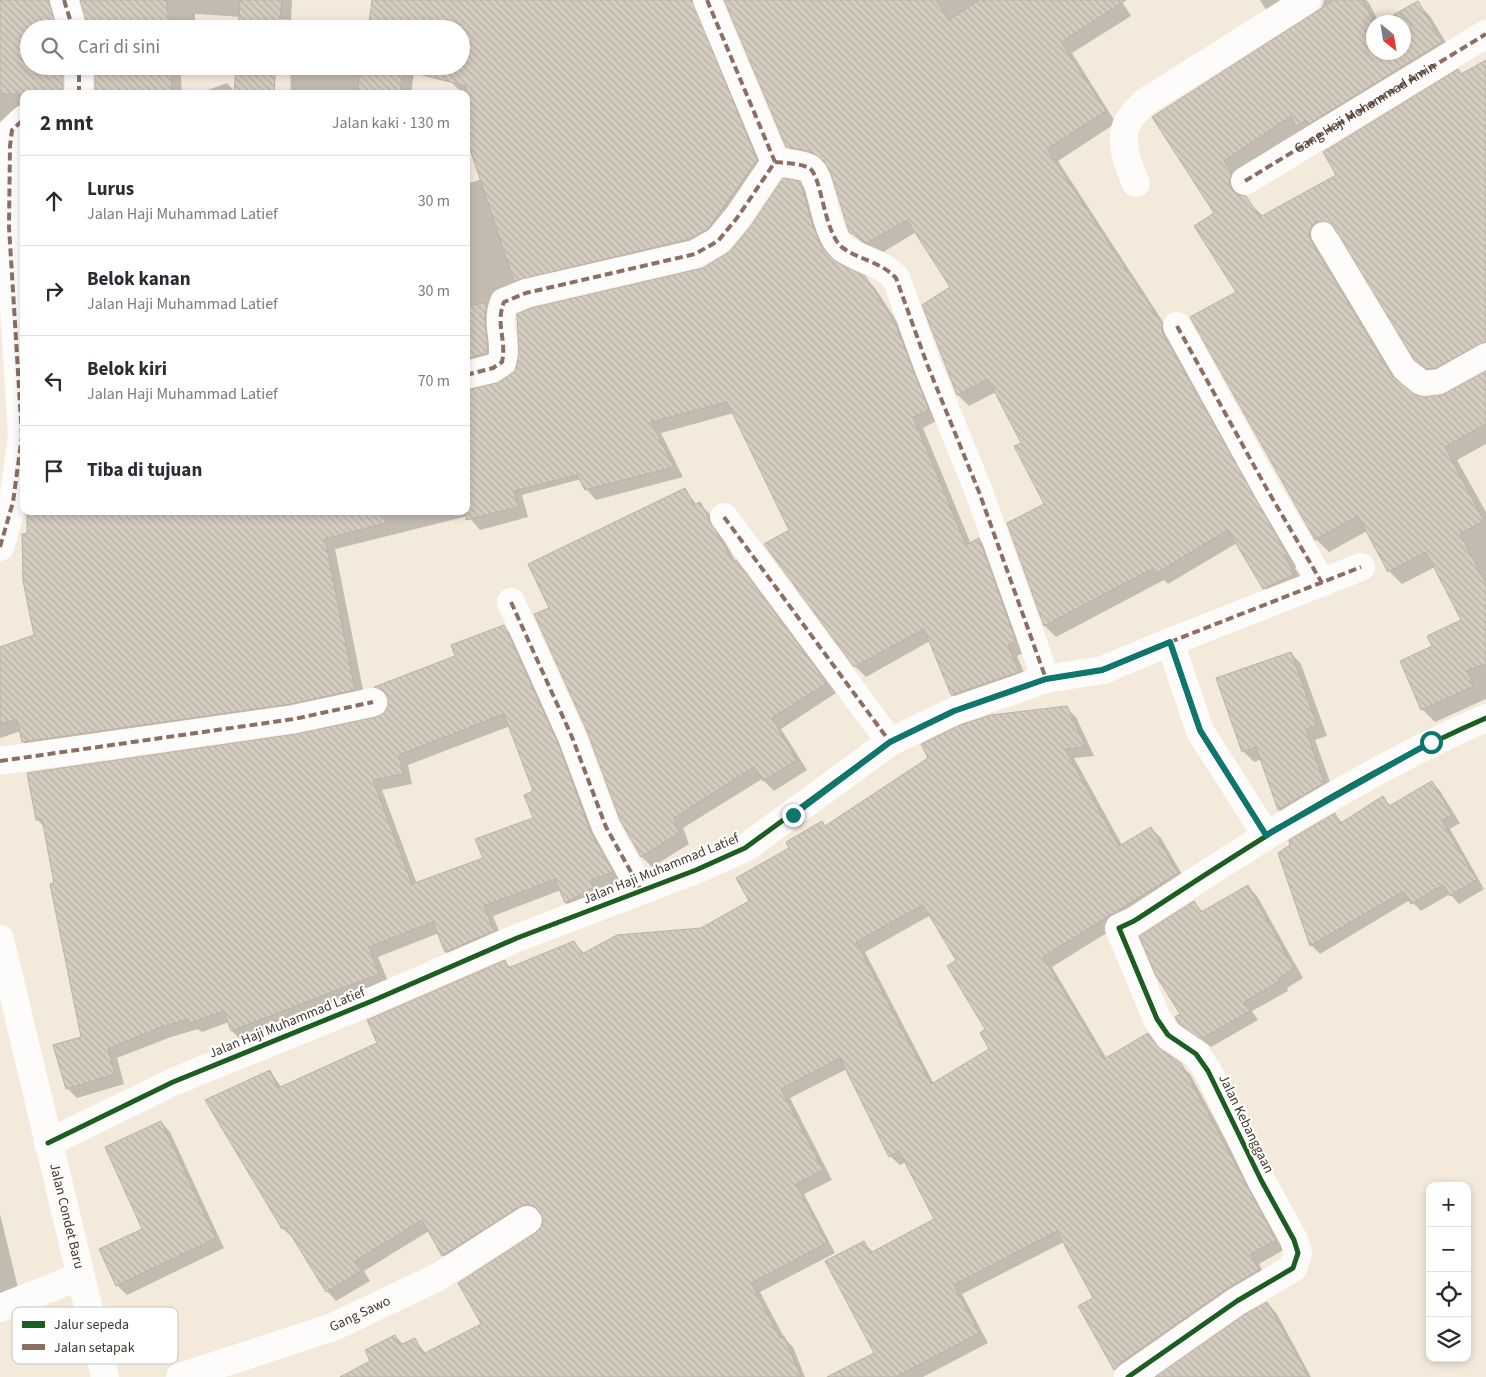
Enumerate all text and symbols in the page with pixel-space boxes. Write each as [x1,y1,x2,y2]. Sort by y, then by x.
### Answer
north arrow [1366,15,1411,60]
search box [20,20,470,75]
icon: search [38,34,66,62]
text: Cari di sini [78,34,160,61]
street label: Gang Haji Mohammad Amin [1291,57,1440,159]
text: 2 mnt [40,108,93,138]
text: Jalan kaki · 130 m [332,112,450,134]
text: Lurus [87,176,134,203]
icon: ahead [40,187,68,215]
text: 30 m [418,190,450,212]
text: Jalan Haji Muhammad Latief [87,203,278,225]
text: Belok kanan [87,266,191,293]
icon: right [40,277,68,305]
text: 30 m [418,280,450,302]
text: Jalan Haji Muhammad Latief [87,293,278,315]
text: Belok kiri [87,356,167,383]
icon: left [40,367,68,395]
text: 70 m [418,370,450,392]
text: Jalan Haji Muhammad Latief [87,383,278,405]
icon: arrive [40,457,68,485]
text: Tiba di tujuan [87,457,202,484]
route start [1420,731,1443,754]
route end [782,804,805,827]
street label: Jalan Haji Muhammad Latief [580,828,743,910]
street label: Jalan Haji Muhammad Latief [206,982,369,1064]
street label: Jalan Kebanggaan [1213,1071,1279,1177]
street label: Jalan Condet Baru [44,1161,89,1271]
map controls [1426,1182,1471,1362]
button: + [1426,1182,1471,1227]
button: − [1426,1227,1471,1272]
button: locate [1426,1272,1471,1317]
street label: Gang Sawo [326,1291,394,1337]
legend [12,1307,178,1364]
text: Jalur sepeda [54,1315,129,1335]
button: layers [1426,1317,1471,1362]
text: Jalan setapak [54,1338,135,1358]

